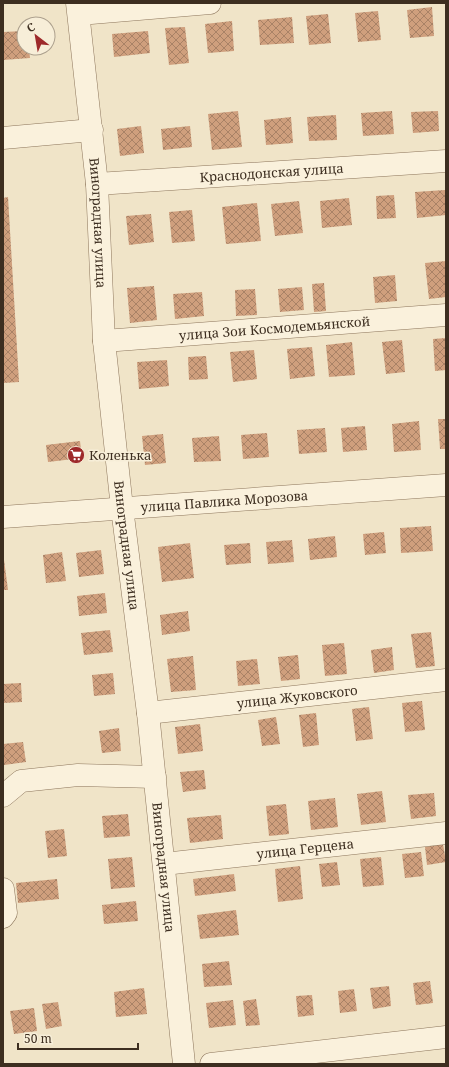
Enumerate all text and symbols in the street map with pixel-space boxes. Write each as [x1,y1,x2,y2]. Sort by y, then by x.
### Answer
north arrow [16,16,56,56]
text: С [24,19,38,35]
street label: Виноградная улица [85,157,111,289]
street label: Краснодонская улица [199,159,344,186]
street label: улица Зои Космодемьянской [178,312,371,344]
supermarket icon: Коленька [66,445,86,465]
place label: Коленька [89,446,151,464]
street label: Виноградная улица [110,480,144,611]
street label: улица Павлика Морозова [140,486,309,516]
street label: улица Жуковского [236,681,358,712]
street label: Виноградная улица [148,801,179,933]
street label: улица Герцена [256,834,355,863]
scale bar [18,1025,138,1051]
text: 50 m [24,1030,52,1047]

